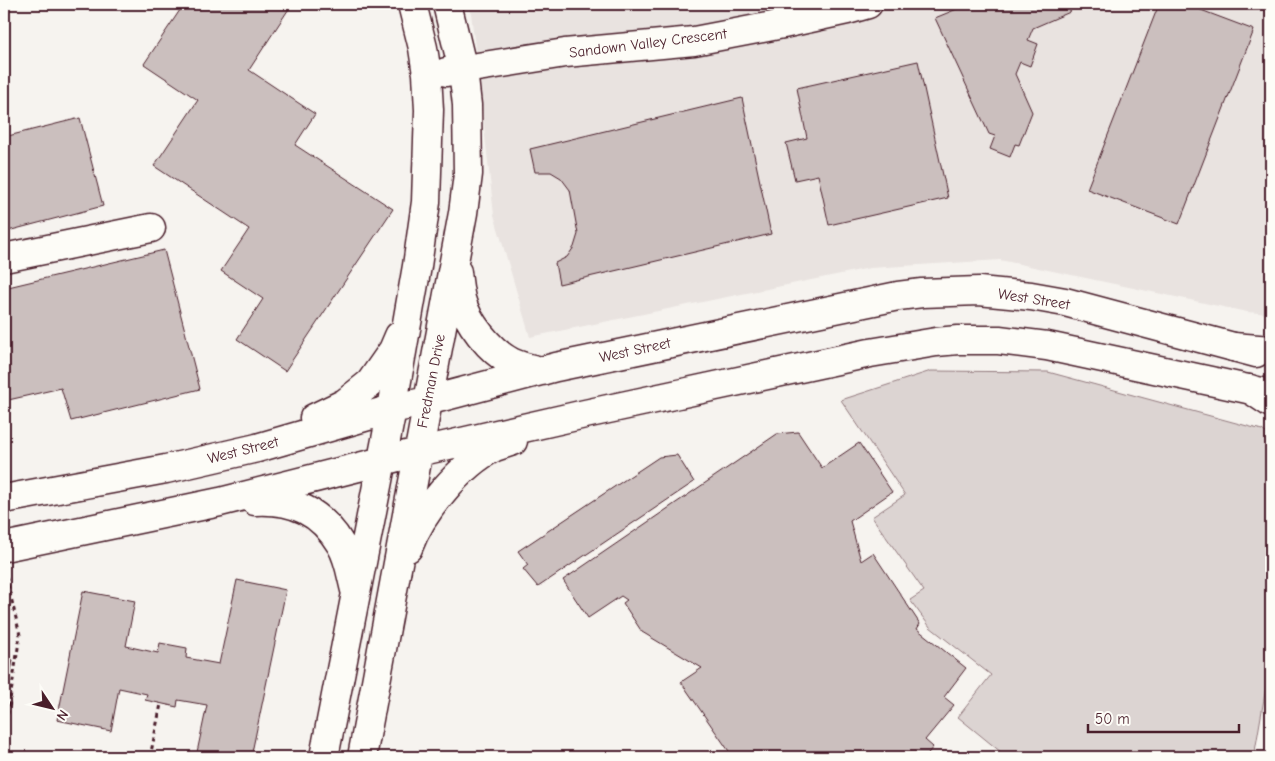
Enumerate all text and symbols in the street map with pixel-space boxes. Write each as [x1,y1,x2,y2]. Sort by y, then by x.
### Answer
street label: Sandown Valley Crescent [568,24,729,62]
street label: West Street [997,284,1072,314]
street label: Fredman Drive [413,332,449,430]
street label: West Street [598,334,673,366]
street label: West Street [206,432,281,468]
north arrow [28,684,78,734]
scale bar [1088,701,1239,733]
text: N [53,707,72,724]
text: 50 m [1095,710,1130,728]

